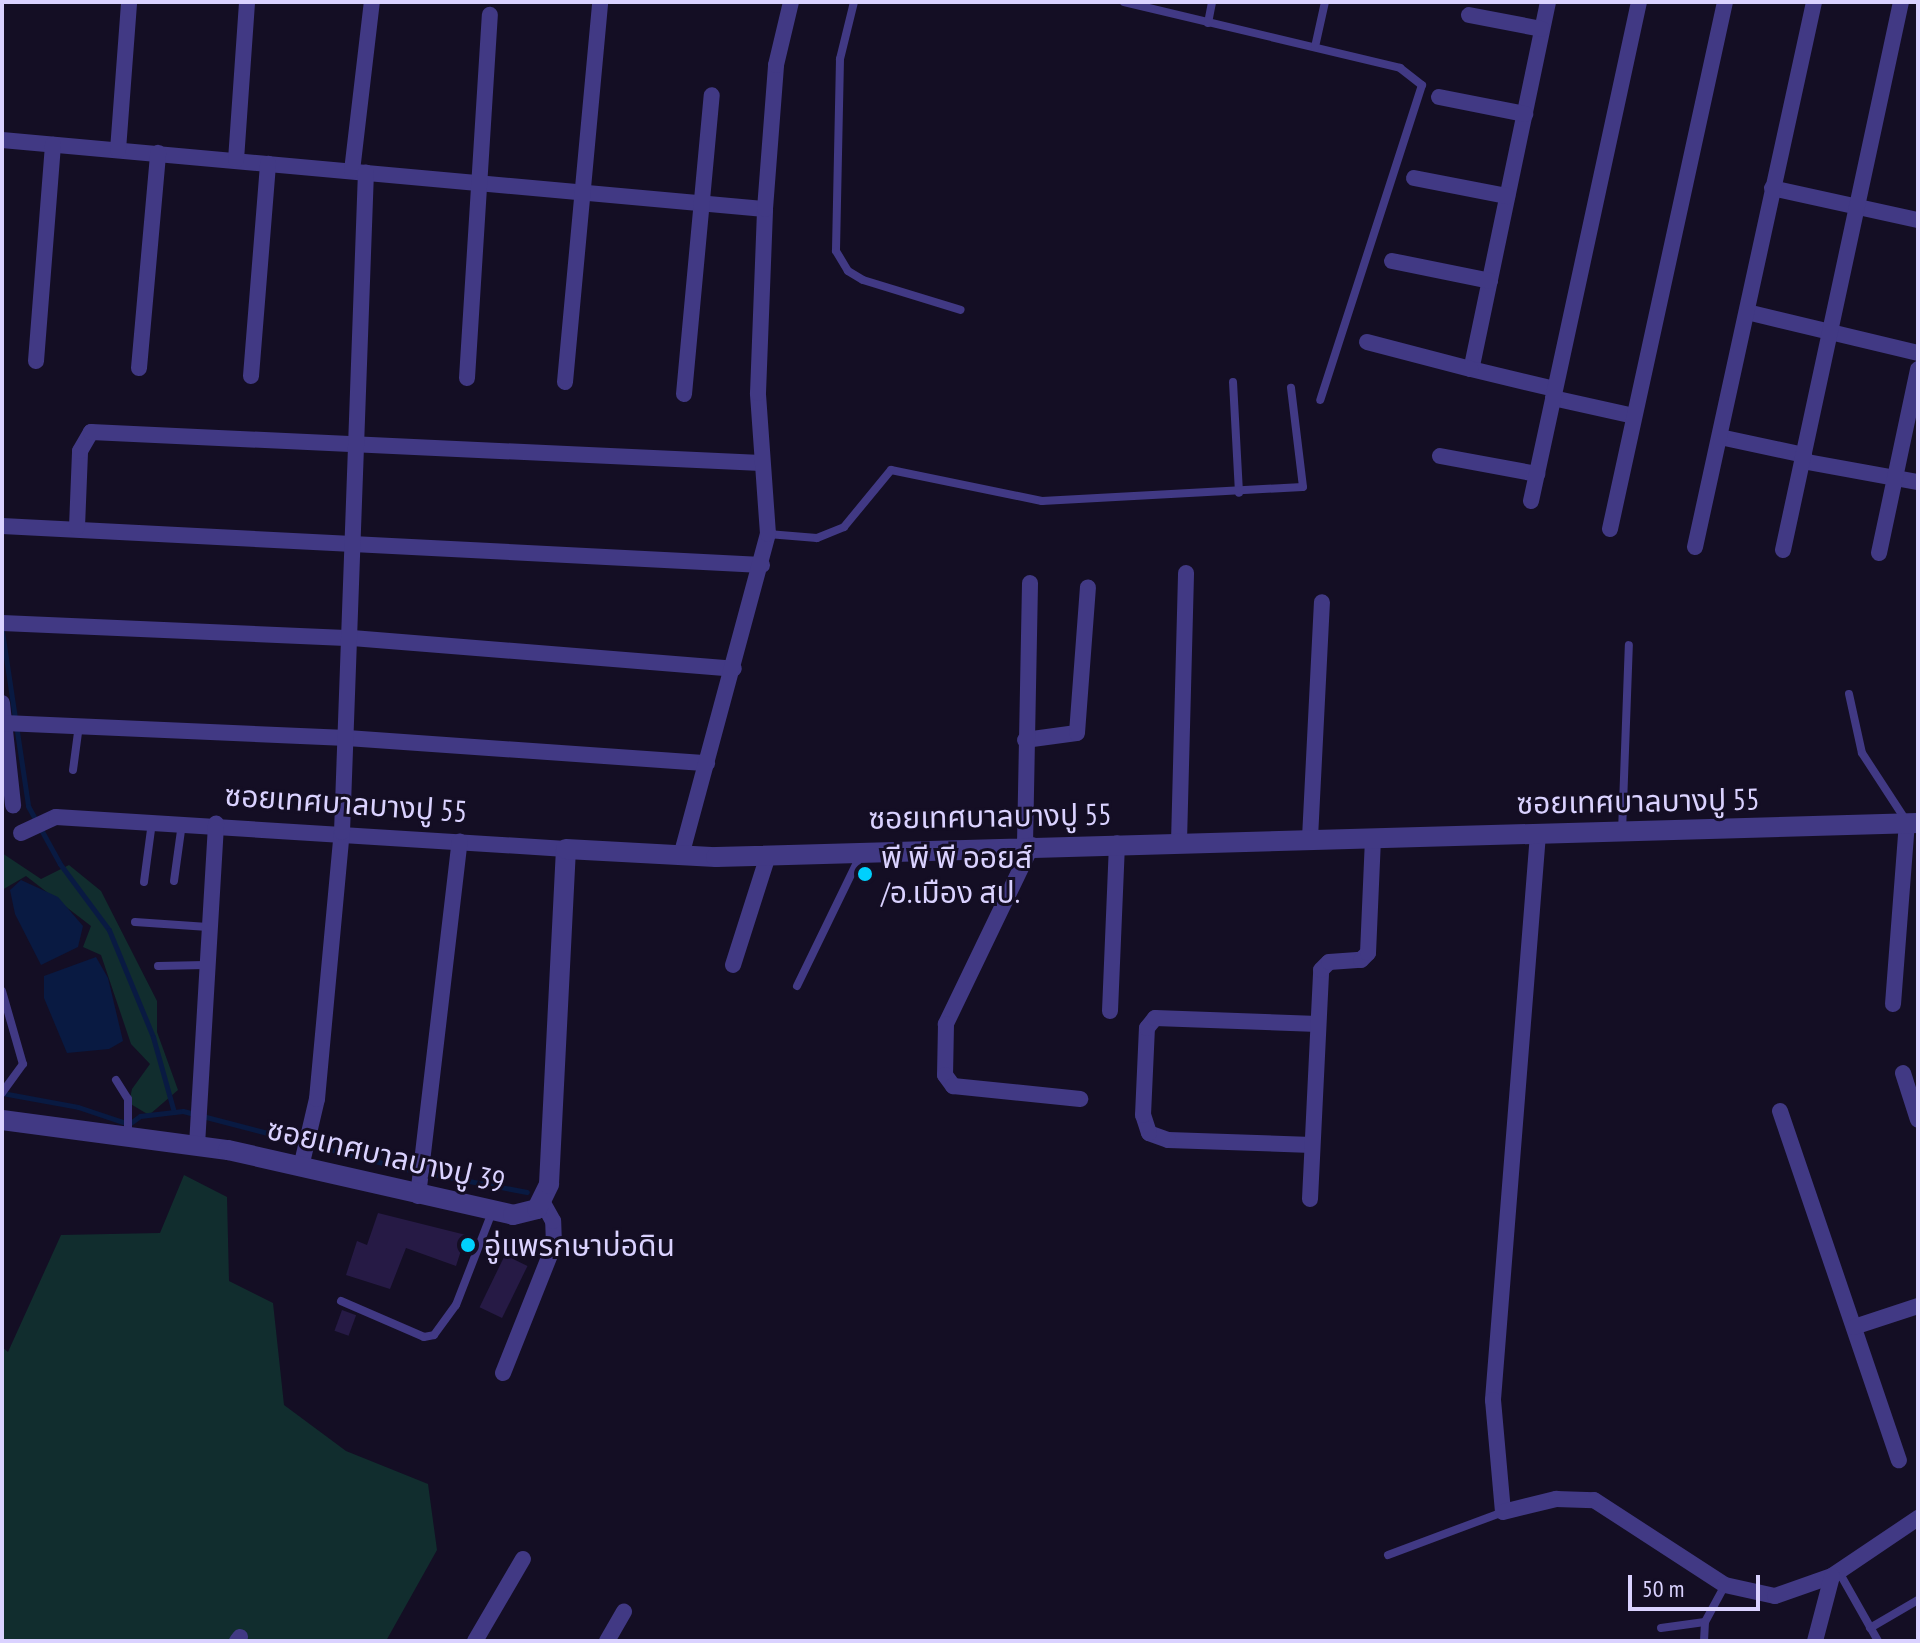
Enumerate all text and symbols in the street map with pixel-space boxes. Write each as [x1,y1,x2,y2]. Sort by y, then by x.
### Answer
street label: ซอยเทศบาลบางปู 55 [224,777,468,829]
street label: ซอยเทศบาลบางปู 55 [1516,781,1760,821]
street label: ซอยเทศบาลบางปู 55 [868,796,1112,836]
place label: พี พี พี ออยส์ /อ.เมือง สป. [881,839,1032,910]
marker: พี พี พี ออยส์ /อ.เมือง สป. [856,865,874,883]
street label: ซอยเทศบาลบางปู 39 [264,1110,508,1200]
place label: อู่แพรกษาบ่อดิน [484,1227,675,1263]
marker: อู่แพรกษาบ่อดิน [459,1236,477,1254]
scale bar [1632,1559,1764,1609]
text: 50 m [1642,1573,1684,1604]

